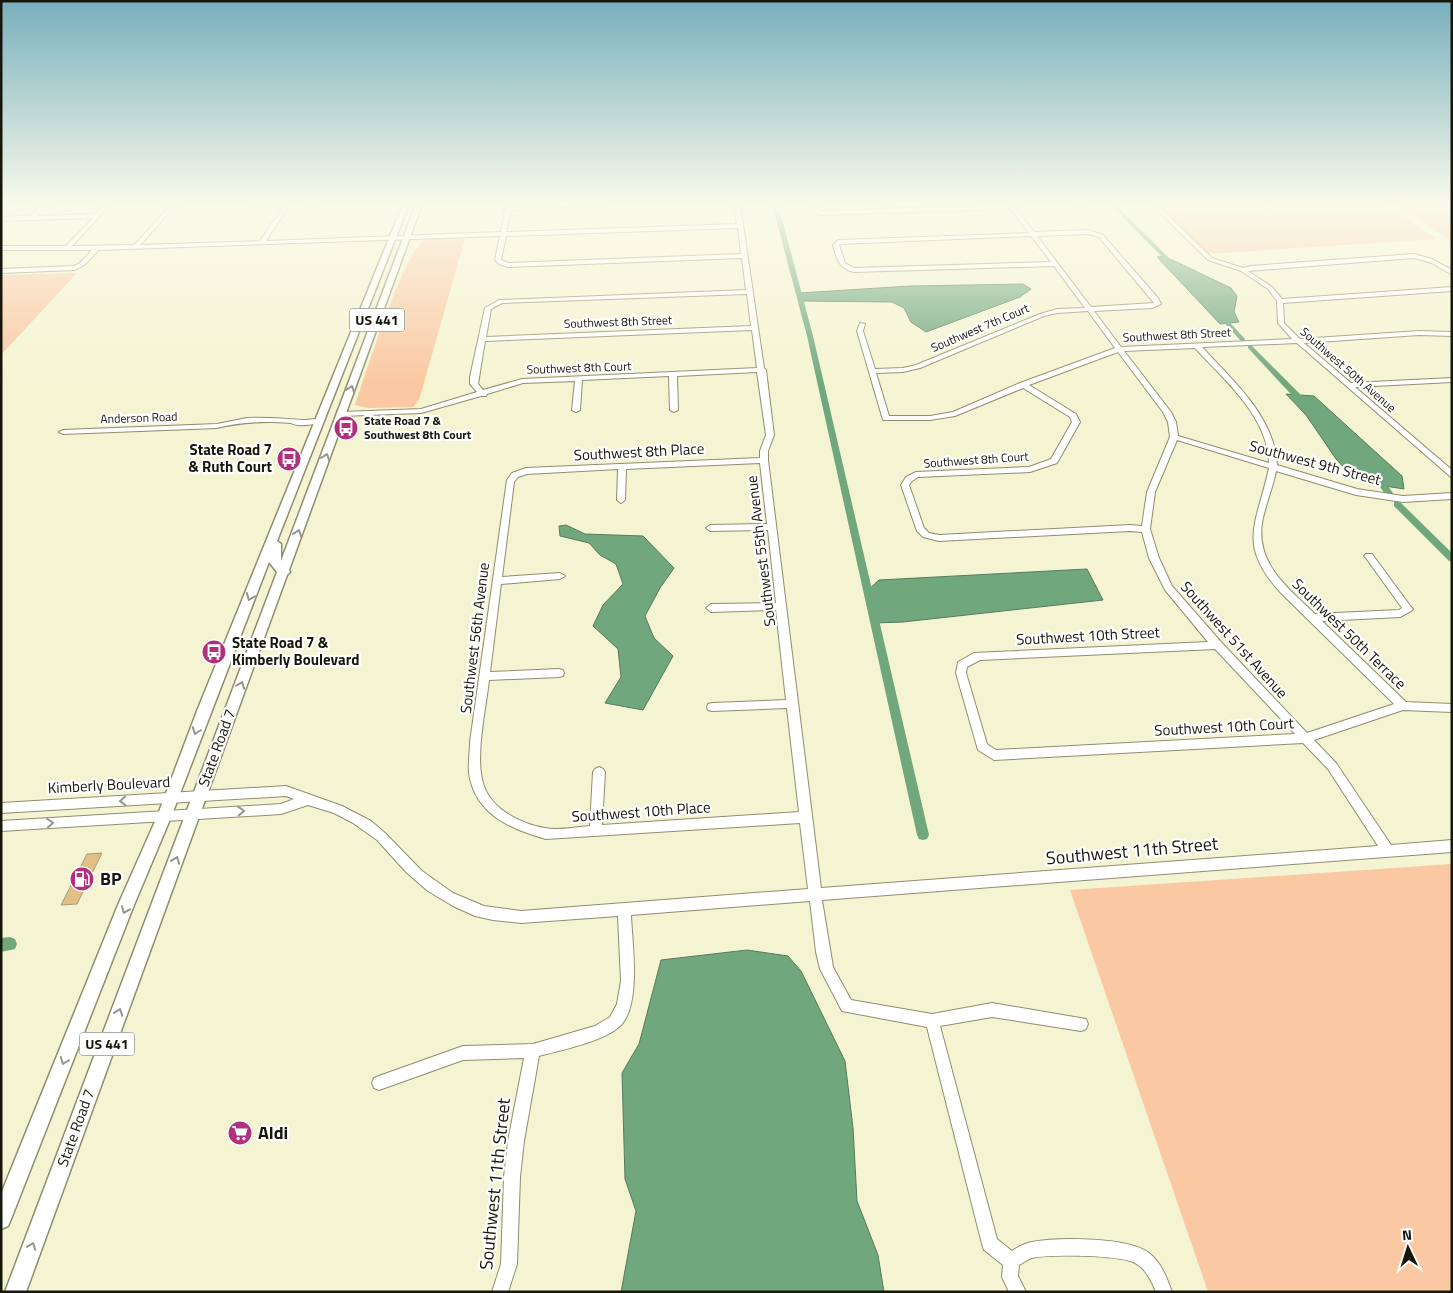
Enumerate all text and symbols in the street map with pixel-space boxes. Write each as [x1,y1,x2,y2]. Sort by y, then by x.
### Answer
street label: Southwest 7th Court [928,298,1033,357]
road number: US 441 [350,308,404,332]
street label: Southwest 8th Street [564,310,673,333]
street label: Southwest 8th Street [1122,322,1232,347]
street label: Southwest 50th Avenue [1296,323,1400,417]
street label: Southwest 8th Court [526,356,633,379]
one-way arrow [345,385,355,394]
street label: Anderson Road [100,407,178,428]
place label: State Road 7 & Southwest 8th Court [364,411,472,444]
bus stop icon: State Road 7 & Southwest 8th Court [333,415,359,441]
street label: Southwest 9th Street [1247,434,1384,491]
street label: Southwest 8th Place [573,437,705,466]
place label: State Road 7 & Ruth Court [188,438,273,478]
bus stop icon: State Road 7 & Ruth Court [276,446,302,472]
street label: Southwest 8th Court [923,446,1030,473]
one-way arrow [320,453,330,461]
street label: Southwest 55th Avenue [740,474,781,628]
one-way arrow [292,529,302,538]
street label: Southwest 56th Avenue [454,561,495,715]
street label: Southwest 50th Terrace [1287,573,1412,694]
street label: Southwest 51st Avenue [1175,576,1293,703]
one-way arrow [245,592,256,601]
street label: Southwest 10th Street [1016,620,1161,651]
place label: State Road 7 & Kimberly Boulevard [232,631,359,671]
bus stop icon: State Road 7 & Kimberly Boulevard [201,639,227,665]
one-way arrow [235,681,245,690]
street label: State Road 7 [192,706,241,790]
street label: Southwest 10th Court [1154,711,1295,742]
one-way arrow [192,727,202,735]
street label: Kimberly Boulevard [47,770,171,799]
street label: Southwest 10th Place [571,795,711,828]
one-way arrow [118,796,126,807]
one-way arrow [237,806,245,817]
one-way arrow [46,818,54,829]
street label: Southwest 11th Street [1045,829,1220,871]
one-way arrow [170,856,180,864]
place label: BP [100,865,122,892]
fuel station icon: BP [69,866,95,892]
one-way arrow [120,905,131,914]
one-way arrow [113,1008,123,1017]
road number: US 441 [80,1032,134,1056]
one-way arrow [60,1056,71,1065]
street label: State Road 7 [51,1086,100,1170]
street label: Southwest 11th Street [472,1096,517,1271]
place label: Aldi [258,1119,288,1146]
supermarket icon: Aldi [227,1120,253,1146]
north arrow [1383,1223,1433,1273]
text: N [1401,1224,1413,1245]
one-way arrow [26,1242,36,1251]

